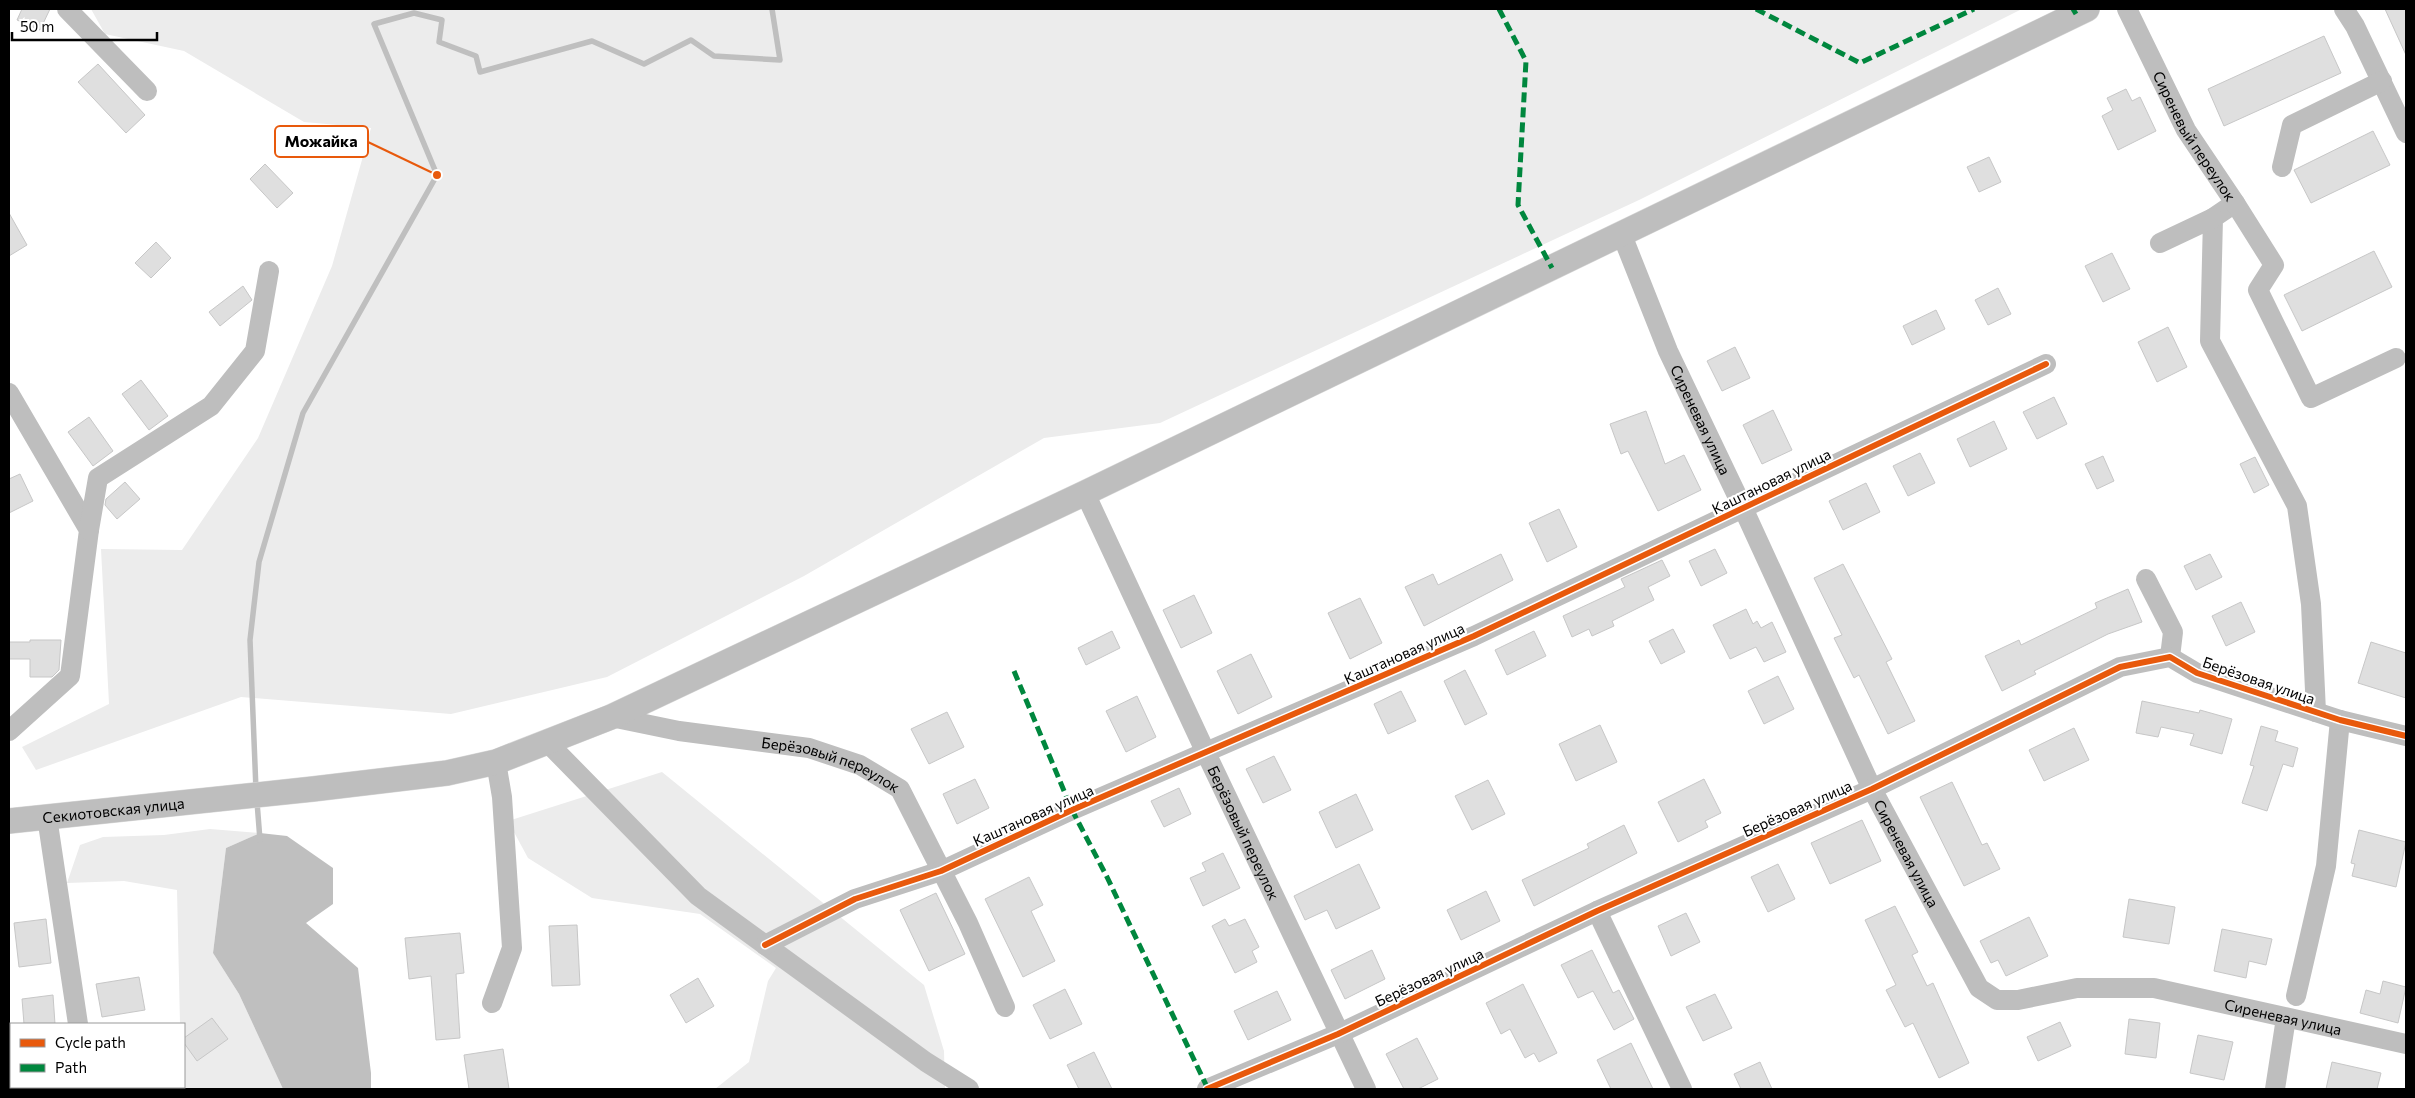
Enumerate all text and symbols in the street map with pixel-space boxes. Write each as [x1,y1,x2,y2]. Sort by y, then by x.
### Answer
scale bar [12,10,158,42]
text: 50 m [20,17,54,35]
street label: Сиреневый переулок [2150,68,2240,204]
callout: Можайка [275,126,368,157]
text: Можайка [284,131,358,150]
street label: Сиреневая улица [1667,362,1735,478]
street label: Каштановая улица [1709,444,1833,518]
street label: Каштановая улица [1341,618,1467,688]
street label: Берёзовая улица [2200,652,2318,708]
street label: Берёзовый переулок [760,733,903,796]
street label: Берёзовый переулок [1204,763,1284,903]
street label: Берёзовая улица [1740,776,1854,840]
street label: Каштановая улица [970,780,1096,850]
street label: Секиотовская улица [42,794,185,826]
street label: Сиреневая улица [1870,796,1943,910]
street label: Берёзовая улица [1372,944,1486,1010]
street label: Сиреневая улица [2223,995,2343,1038]
legend [10,1023,185,1088]
text: Cycle path [55,1033,126,1051]
text: Path [55,1058,87,1076]

